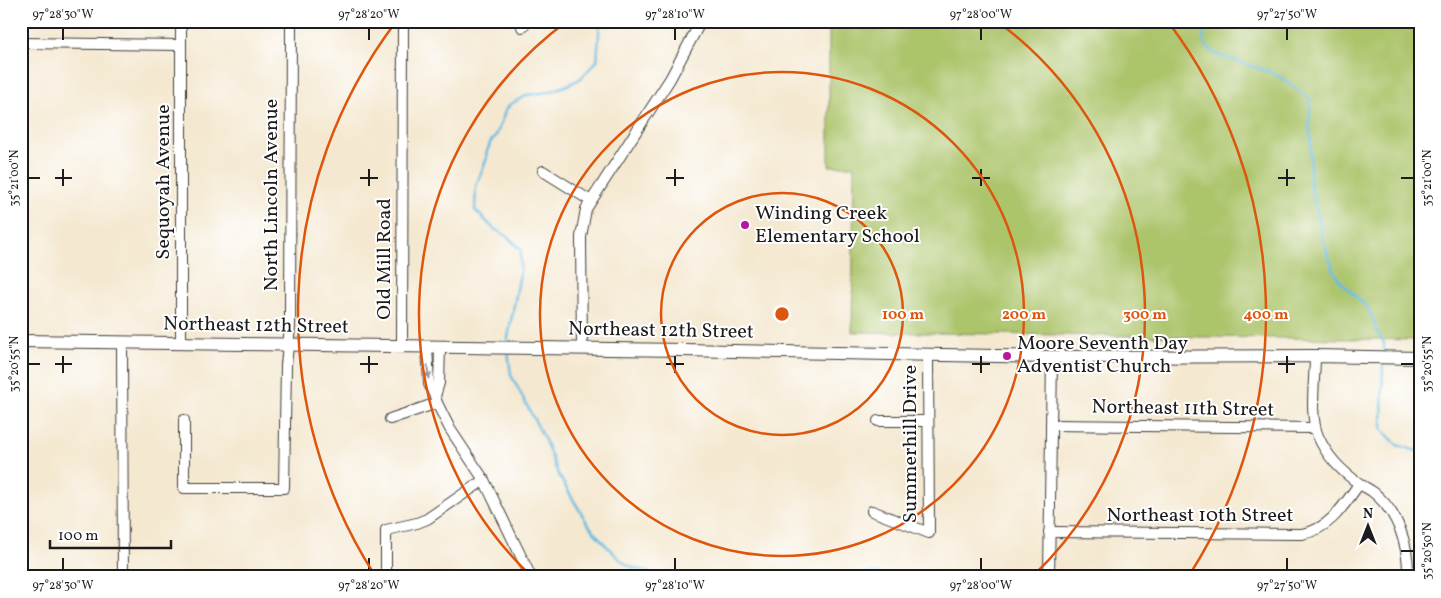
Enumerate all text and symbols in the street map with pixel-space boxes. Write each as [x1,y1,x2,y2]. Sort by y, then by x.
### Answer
text: 97°28'30"W [33,7,93,23]
text: 97°28'20"W [338,7,400,23]
text: 97°28'10"W [645,7,705,23]
text: 97°28'00"W [950,7,1012,23]
text: 97°27'50"W [1257,7,1317,23]
street label: North Lincoln Avenue [258,99,286,291]
street label: Sequoyah Avenue [150,104,178,260]
text: 35°21'00"N [7,149,23,206]
text: 35°21'00"N [1420,149,1436,206]
street label: Old Mill Road [371,198,399,320]
place label: Winding Creek Elementary School [755,200,920,251]
marker: Winding Creek Elementary School [739,219,751,231]
centre of rings [773,305,791,323]
text: 100 m [882,305,925,326]
text: 200 m [1002,305,1046,326]
text: 300 m [1123,305,1167,326]
text: 400 m [1244,305,1289,326]
street label: Northeast 12th Street [163,310,349,342]
street label: Northeast 12th Street [568,315,754,347]
place label: Moore Seventh Day Adventist Church [1017,330,1188,381]
text: 35°20'55"N [7,336,23,392]
text: 35°20'55"N [1420,336,1436,392]
marker: Moore Seventh Day Adventist Church [1001,350,1013,362]
one-way arrow [425,364,433,380]
street label: Summerhill Drive [897,365,925,523]
street label: Northeast 11th Street [1091,393,1275,425]
north arrow [1344,500,1394,550]
street label: Northeast 10th Street [1107,502,1293,530]
text: N [1363,505,1373,524]
scale bar [50,518,171,550]
text: 35°20'50"N [1420,522,1436,580]
text: 100 m [58,526,98,547]
text: 97°28'30"W [33,578,93,594]
text: 97°28'20"W [338,578,400,594]
text: 97°28'10"W [645,578,705,594]
text: 97°28'00"W [950,578,1012,594]
text: 97°27'50"W [1257,578,1317,594]

